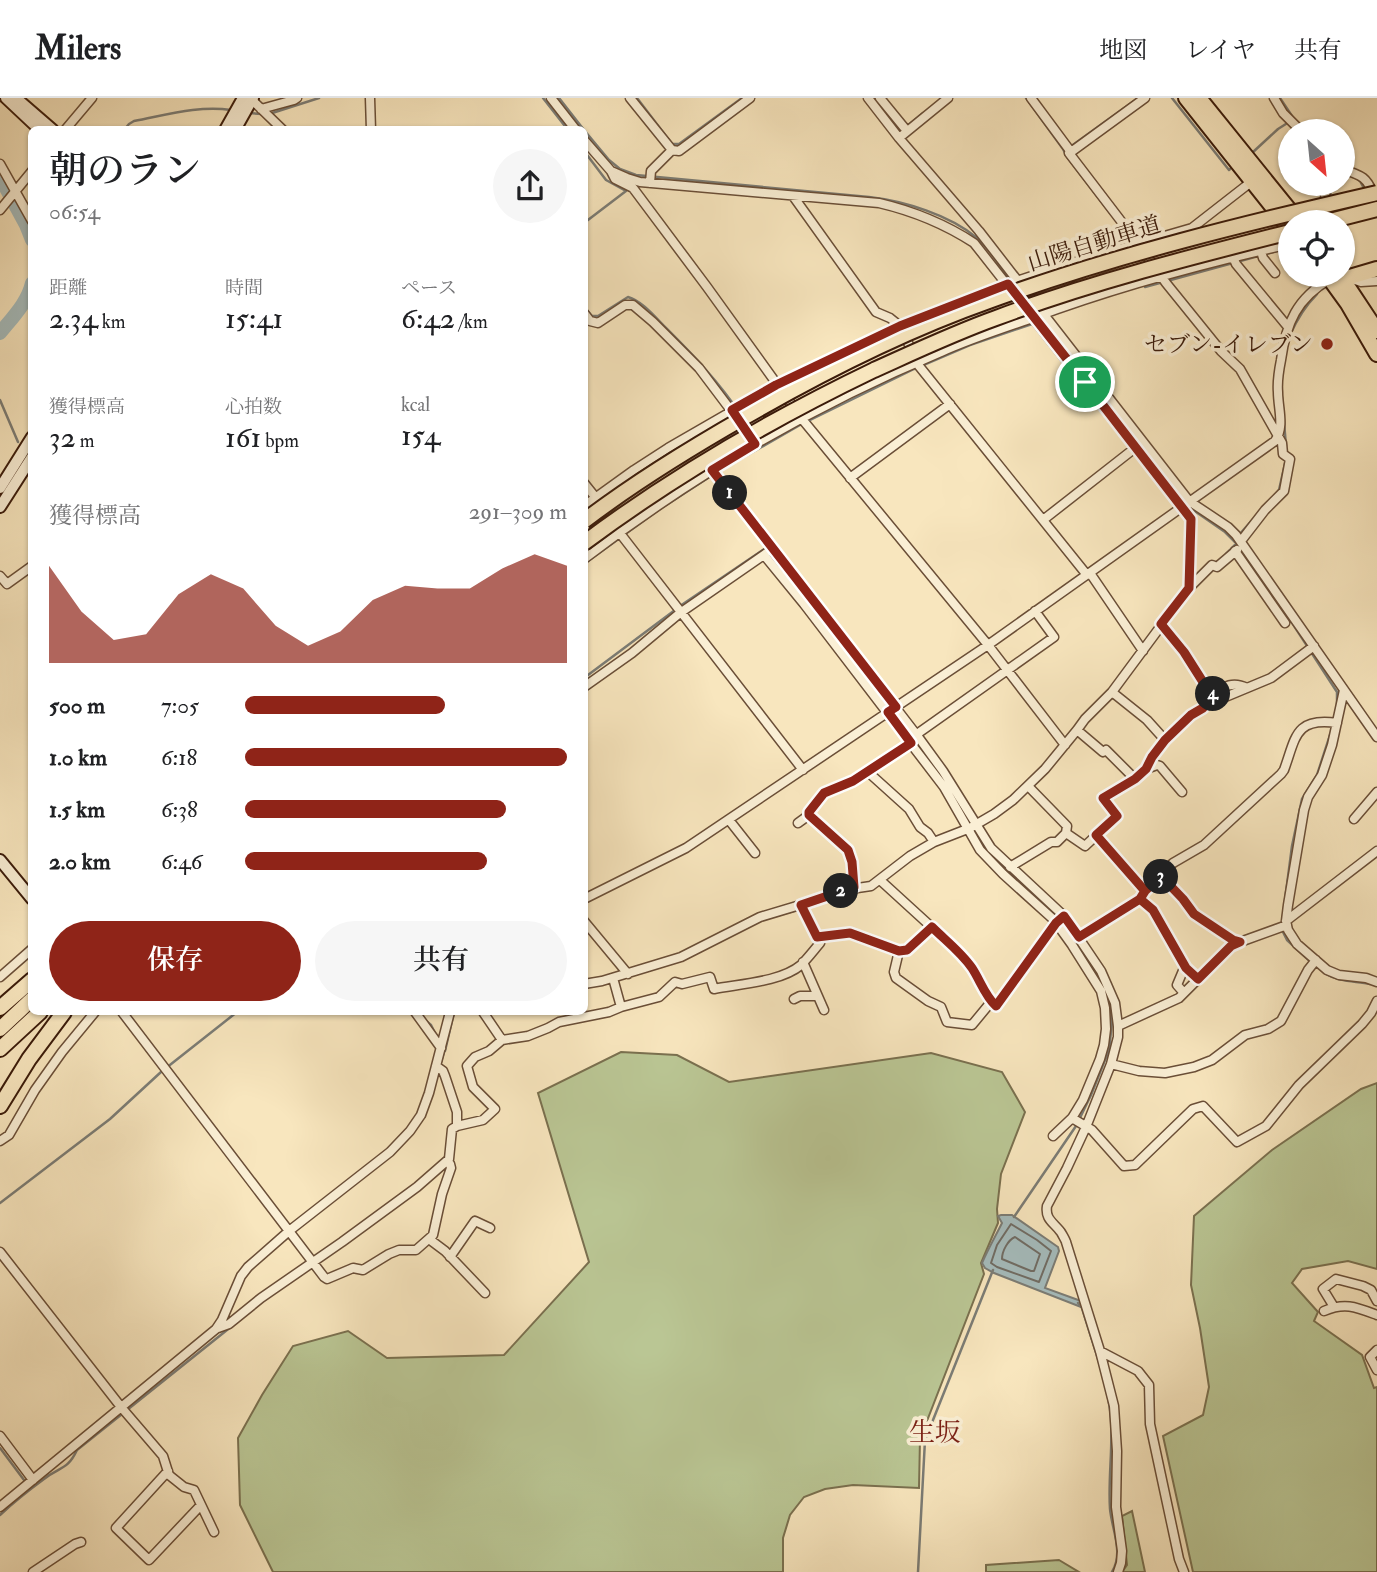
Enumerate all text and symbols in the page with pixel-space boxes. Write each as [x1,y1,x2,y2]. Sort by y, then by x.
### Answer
text: Milers [35,28,121,69]
text: 地図 [1099,35,1147,66]
text: レイヤ [1185,35,1256,66]
text: 共有 [1294,35,1342,66]
north arrow [1278,119,1354,196]
map controls [1278,119,1355,287]
text: 朝のラン [49,147,201,195]
button: share [493,149,567,223]
text: 06:54 [49,197,100,226]
street label: 山陽自動車道 [1024,209,1164,278]
button: locate [1278,210,1355,287]
text: 距離 [49,276,87,300]
text: 時間 [225,276,263,300]
text: ペース [401,276,457,300]
text: 2.34 [49,300,98,337]
text: 15:41 [225,300,283,337]
text: 6:42 [401,300,455,337]
text: km [98,310,125,334]
text: /km [455,310,488,334]
place label: セブン-イレブン [1144,330,1313,359]
marker: セブン-イレブン [1319,336,1335,352]
pin [1055,352,1115,412]
icon: arrive [1066,363,1104,401]
text: kcal [401,393,430,417]
text: 獲得標高 [49,395,125,419]
text: 心拍数 [225,395,282,419]
text: 154 [401,417,440,454]
text: 32 [49,419,76,456]
text: 161 [225,419,261,456]
text: m [76,429,94,453]
text: bpm [261,429,299,453]
pin: 1 [712,476,748,510]
text: 1 [726,480,733,504]
text: 291–309 m [469,497,567,526]
text: 獲得標高 [49,501,141,530]
pin: 4 [1196,676,1230,712]
text: 4 [1207,681,1218,705]
text: 500 m [49,691,105,720]
text: 7:05 [161,691,199,720]
text: 1.0 km [49,743,107,772]
text: 6:18 [161,743,197,772]
text: 1.5 km [49,795,105,824]
text: 6:38 [161,795,198,824]
text: 2.0 km [49,847,111,876]
text: 6:46 [161,847,202,876]
pin: 3 [1144,860,1178,894]
text: 3 [1157,864,1164,888]
pin: 2 [824,874,858,908]
text: 2 [836,878,845,902]
button: 保存 [49,921,301,1001]
button: 共有 [315,921,567,1001]
district label: 生坂 [909,1417,961,1449]

